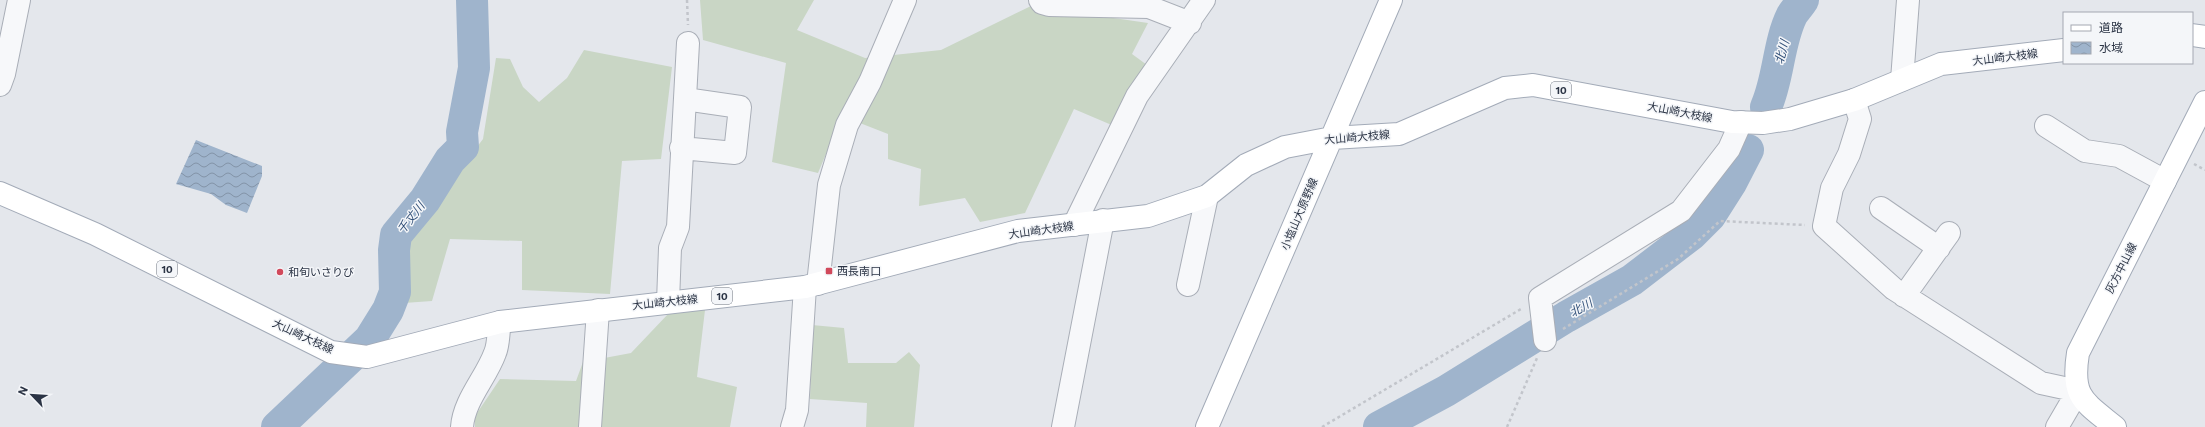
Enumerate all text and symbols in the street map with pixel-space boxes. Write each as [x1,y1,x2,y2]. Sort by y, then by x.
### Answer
legend [2063,12,2193,64]
text: 道路 [2099,20,2123,34]
water label: 北川 [1771,36,1792,65]
text: 水域 [2099,40,2123,54]
street label: 大山崎大枝線 [1971,46,2038,67]
road number: 10 [1551,82,1571,98]
street label: 大山崎大枝線 [1646,99,1714,124]
street label: 大山崎大枝線 [1324,127,1390,146]
street label: 小塩山大原野線 [1278,176,1320,252]
water label: 千丈川 [394,197,428,236]
street label: 大山崎大枝線 [1007,218,1075,241]
street label: 灰方中山線 [2102,240,2139,295]
road number: 10 [157,261,177,277]
place label: 西長南口 [837,264,881,277]
place label: 和旬いさりび [288,265,354,278]
marker: 西長南口 [824,266,834,276]
marker: 和旬いさりび [275,267,285,277]
road number: 10 [712,288,732,304]
street label: 大山崎大枝線 [631,292,698,311]
water label: 北川 [1567,294,1596,319]
street label: 大山崎大枝線 [271,316,336,355]
north arrow [12,375,52,415]
text: N [15,384,30,397]

